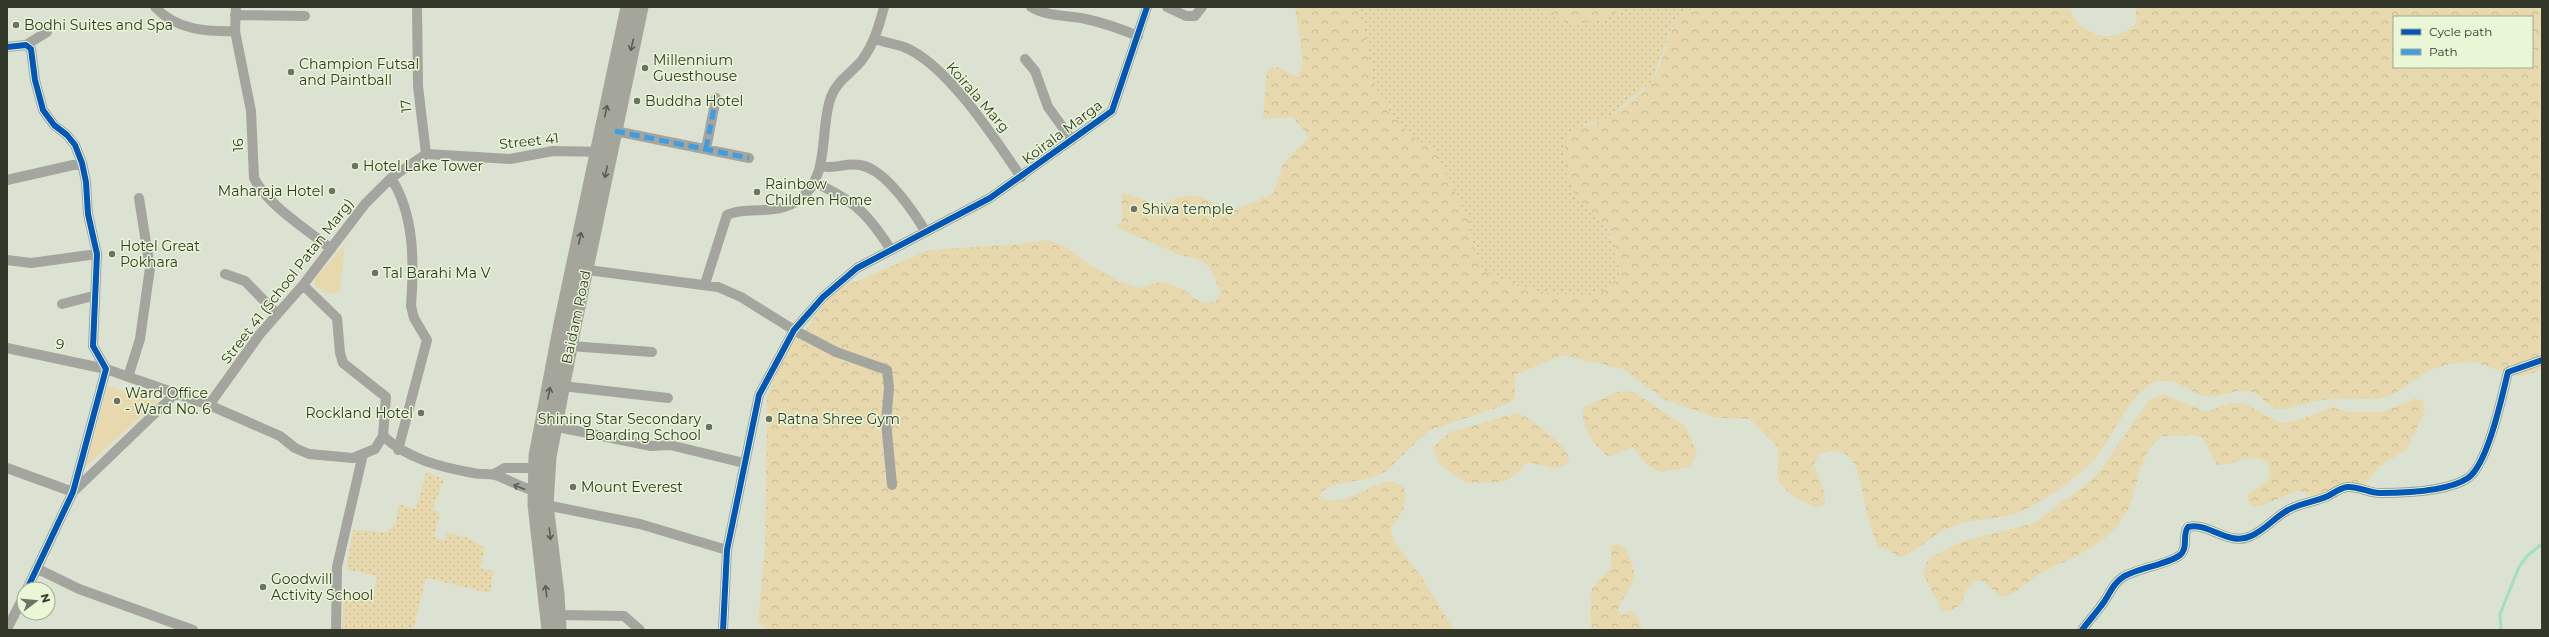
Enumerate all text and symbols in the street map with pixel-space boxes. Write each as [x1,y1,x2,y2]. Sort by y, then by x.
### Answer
place label: Bodhi Suites and Spa [24,16,173,34]
legend [2393,16,2533,68]
marker: Bodhi Suites and Spa [11,20,21,30]
text: Cycle path [2429,24,2492,39]
one-way arrow [628,38,636,51]
text: Path [2429,44,2458,59]
place label: Millennium Guesthouse [653,51,737,85]
place label: Champion Futsal and Paintball [299,55,419,89]
street label: Koirala Marg [942,58,1014,136]
marker: Millennium Guesthouse [640,63,650,73]
marker: Champion Futsal and Paintball [286,67,296,77]
place label: Buddha Hotel [645,92,743,110]
marker: Buddha Hotel [632,96,642,106]
street label: Koirala Marga [1018,96,1106,168]
street label: 17 [396,99,416,113]
one-way arrow [603,105,611,118]
street label: Street 41 [498,129,560,153]
street label: 16 [229,138,247,152]
place label: Hotel Lake Tower [363,157,484,175]
marker: Hotel Lake Tower [350,161,360,171]
one-way arrow [602,166,610,179]
place label: Rainbow Children Home [765,175,872,209]
place label: Maharaja Hotel [218,182,324,200]
marker: Maharaja Hotel [327,186,337,196]
marker: Rainbow Children Home [752,187,762,197]
street label: Street 41 (School Patan Marg) [217,195,357,367]
place label: Shiva temple [1142,200,1234,218]
marker: Shiva temple [1129,204,1139,214]
one-way arrow [576,232,584,245]
place label: Hotel Great Pokhara [120,237,200,271]
marker: Hotel Great Pokhara [107,249,117,259]
place label: Tal Barahi Ma V [383,264,491,282]
marker: Tal Barahi Ma V [370,268,380,278]
street label: Baidam Road [557,268,595,366]
street label: 9 [54,334,66,354]
place label: Ward Office - Ward No. 6 [125,384,211,418]
one-way arrow [545,387,553,400]
marker: Ward Office - Ward No. 6 [112,396,122,406]
place label: Rockland Hotel [306,404,413,422]
marker: Rockland Hotel [416,408,426,418]
place label: Shining Star Secondary Boarding School [538,410,701,444]
place label: Ratna Shree Gym [777,410,900,428]
marker: Ratna Shree Gym [764,414,774,424]
marker: Shining Star Secondary Boarding School [704,422,714,432]
place label: Mount Everest [581,478,683,496]
one-way arrow [513,482,525,490]
marker: Mount Everest [568,482,578,492]
one-way arrow [546,527,554,540]
place label: Goodwill Activity School [271,570,373,604]
north arrow [16,581,56,621]
marker: Goodwill Activity School [258,582,268,592]
one-way arrow [542,585,549,598]
text: N [38,592,54,604]

